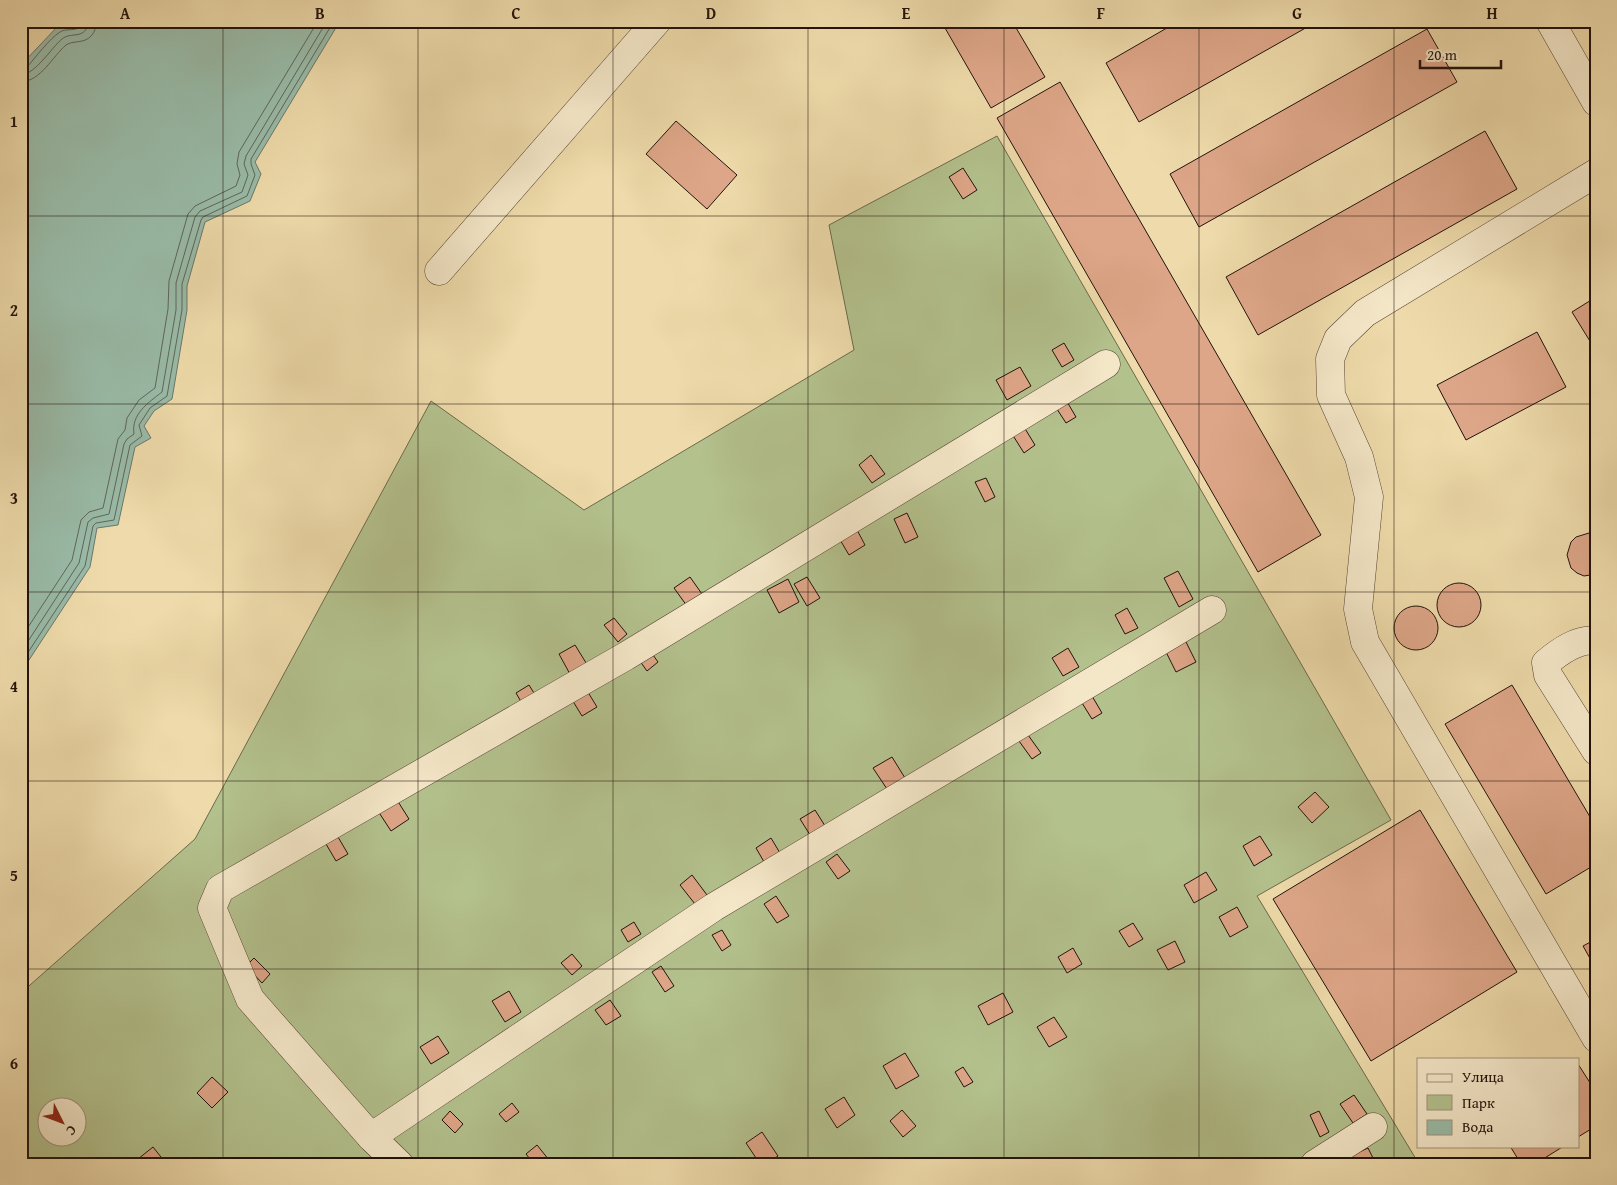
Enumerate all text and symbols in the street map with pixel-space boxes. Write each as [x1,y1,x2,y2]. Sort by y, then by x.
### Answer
text: A [120,1,131,25]
text: B [315,1,325,25]
text: C [511,1,521,25]
text: D [706,1,716,25]
text: E [902,1,911,25]
text: F [1097,1,1105,25]
text: G [1292,1,1302,25]
text: H [1486,1,1498,25]
scale bar [1420,38,1501,70]
text: 20 m [1427,44,1458,65]
text: 1 [10,109,18,133]
text: 2 [10,298,18,322]
text: 3 [10,486,18,510]
text: 4 [10,674,18,698]
text: 5 [10,863,18,887]
text: 6 [10,1051,18,1075]
legend [1417,1058,1580,1148]
text: Улица [1462,1066,1505,1087]
text: Парк [1462,1092,1495,1113]
north arrow [38,1098,88,1148]
text: Вода [1462,1116,1494,1137]
text: С [62,1121,82,1140]

